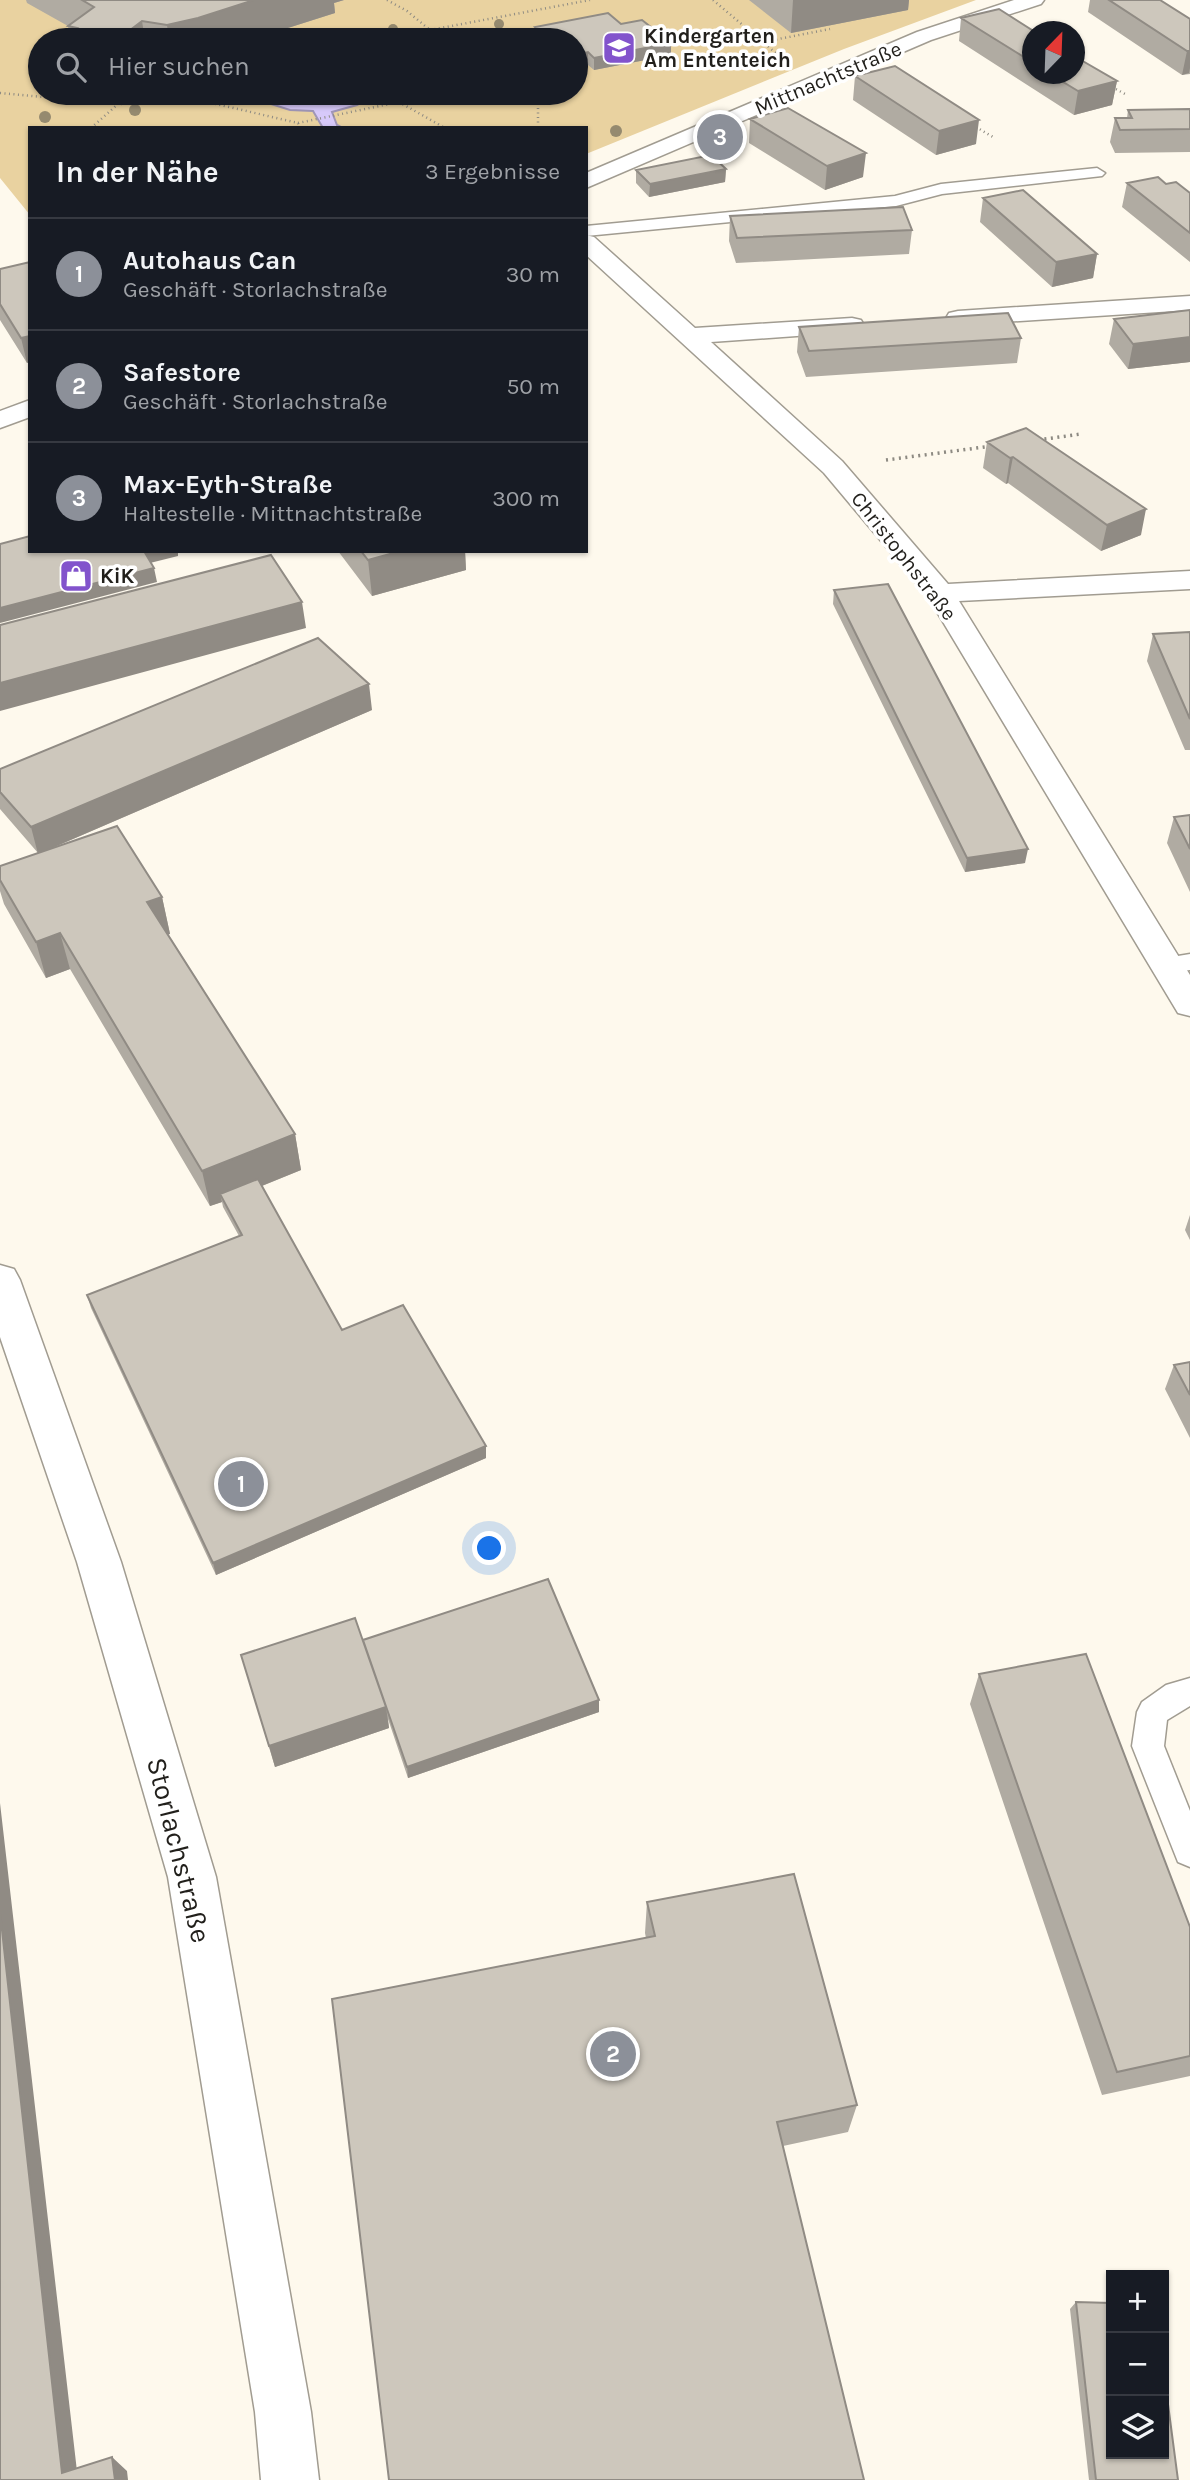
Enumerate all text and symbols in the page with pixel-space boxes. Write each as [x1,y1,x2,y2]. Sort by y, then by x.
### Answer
north arrow [1022,21,1085,84]
place label: Kindergarten Am Ententeich [644,24,791,72]
search box [28,28,588,105]
school or university icon: Kindergarten Am Ententeich [600,29,638,67]
street label: Mittnachtstraße [751,36,905,120]
icon: search [52,48,90,86]
text: Hier suchen [108,51,250,82]
pin: 3 [697,111,743,163]
text: In der Nähe [56,154,219,190]
text: 3 Ergebnisse [425,158,560,185]
text: Autohaus Can [123,245,296,276]
text: 1 [75,261,83,288]
text: 30 m [506,261,560,288]
text: Geschäft · Storlachstraße [123,276,388,303]
text: Safestore [123,357,241,388]
text: 2 [72,373,86,400]
text: 50 m [506,373,560,400]
text: Geschäft · Storlachstraße [123,388,388,415]
text: Max-Eyth-Straße [123,469,332,500]
text: 3 [72,485,86,512]
text: 300 m [492,485,560,512]
street label: Christophstraße [846,487,962,625]
text: Haltestelle · Mittnachtstraße [123,500,422,527]
shop icon: KiK [57,557,95,595]
place label: KiK [100,564,135,588]
pin: 1 [218,1458,264,1510]
your location [472,1531,506,1565]
street label: Storlachstraße [140,1754,218,1946]
pin: 2 [590,2028,636,2080]
map controls [1106,2270,1169,2459]
button: + [1106,2270,1169,2333]
button: − [1106,2333,1169,2396]
button: layers [1106,2396,1169,2459]

